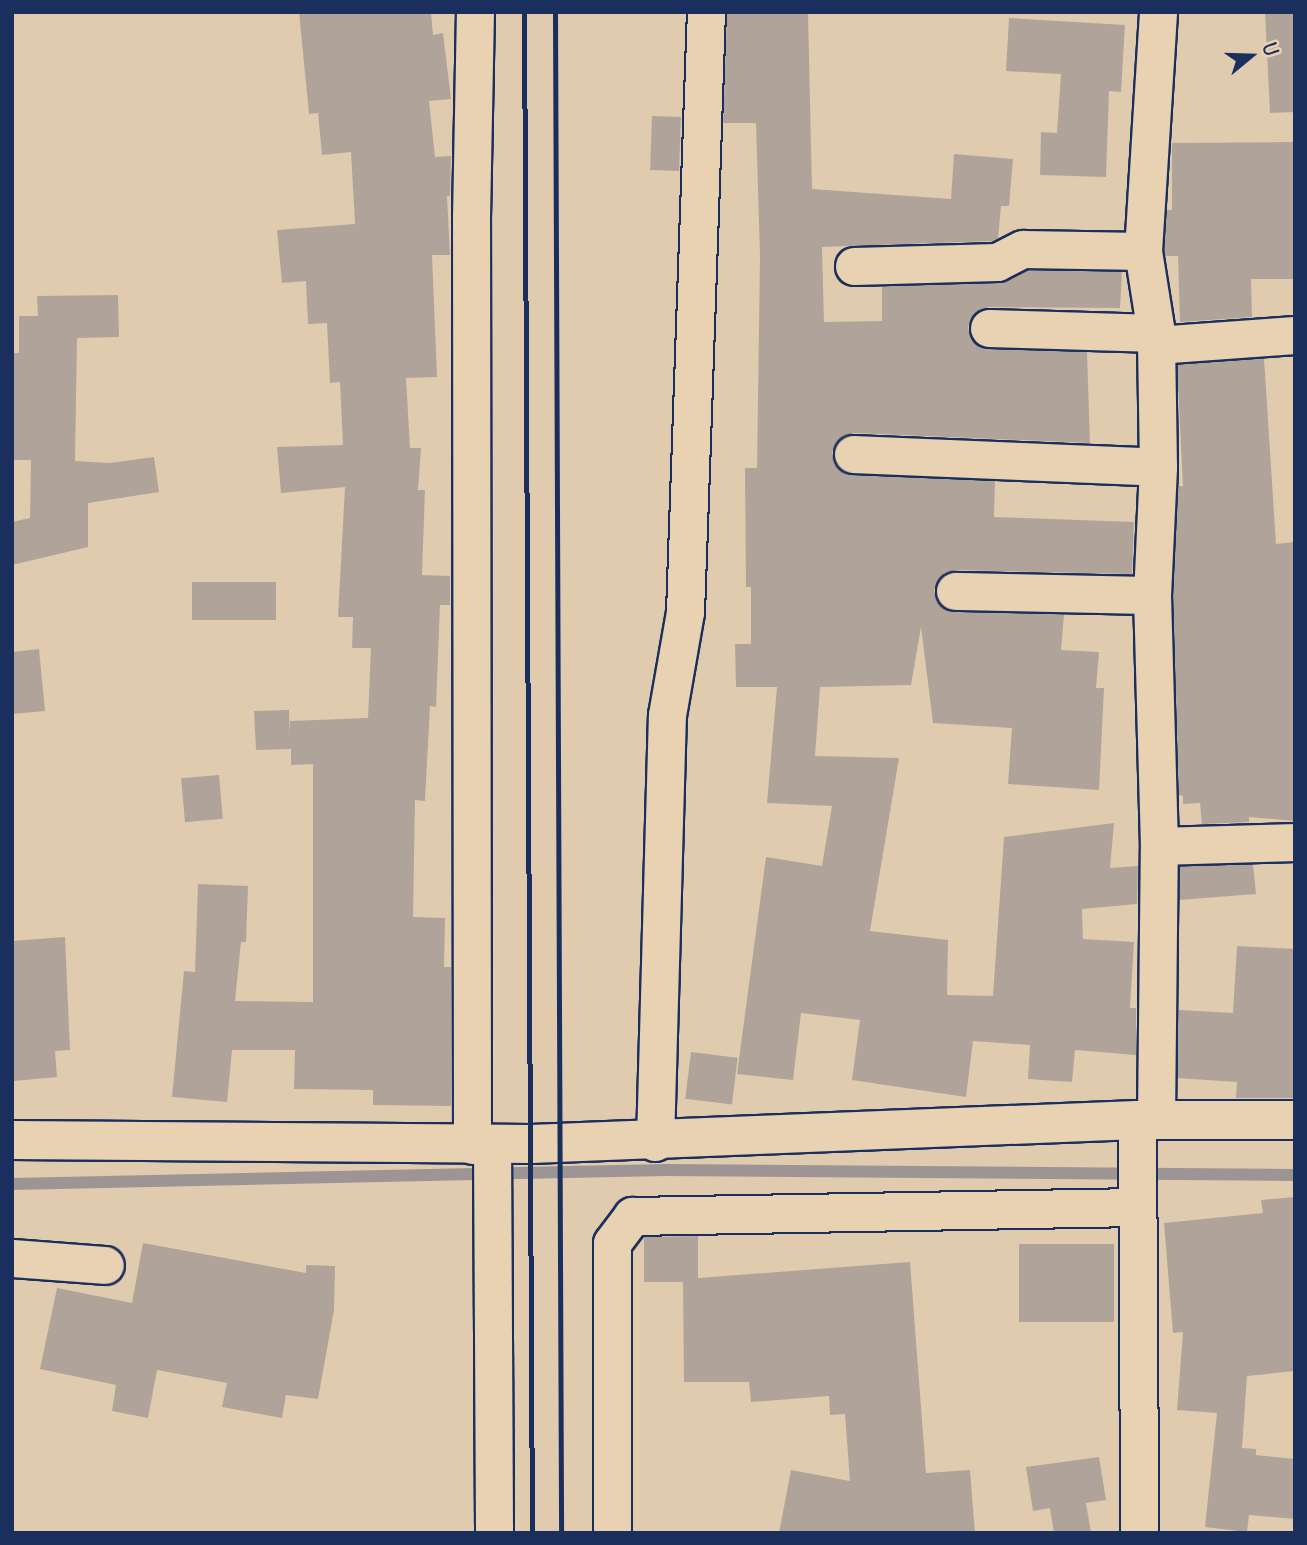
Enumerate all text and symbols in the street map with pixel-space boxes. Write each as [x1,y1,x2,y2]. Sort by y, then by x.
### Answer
north arrow [1216,21,1286,91]
text: U [1257,39,1284,59]

